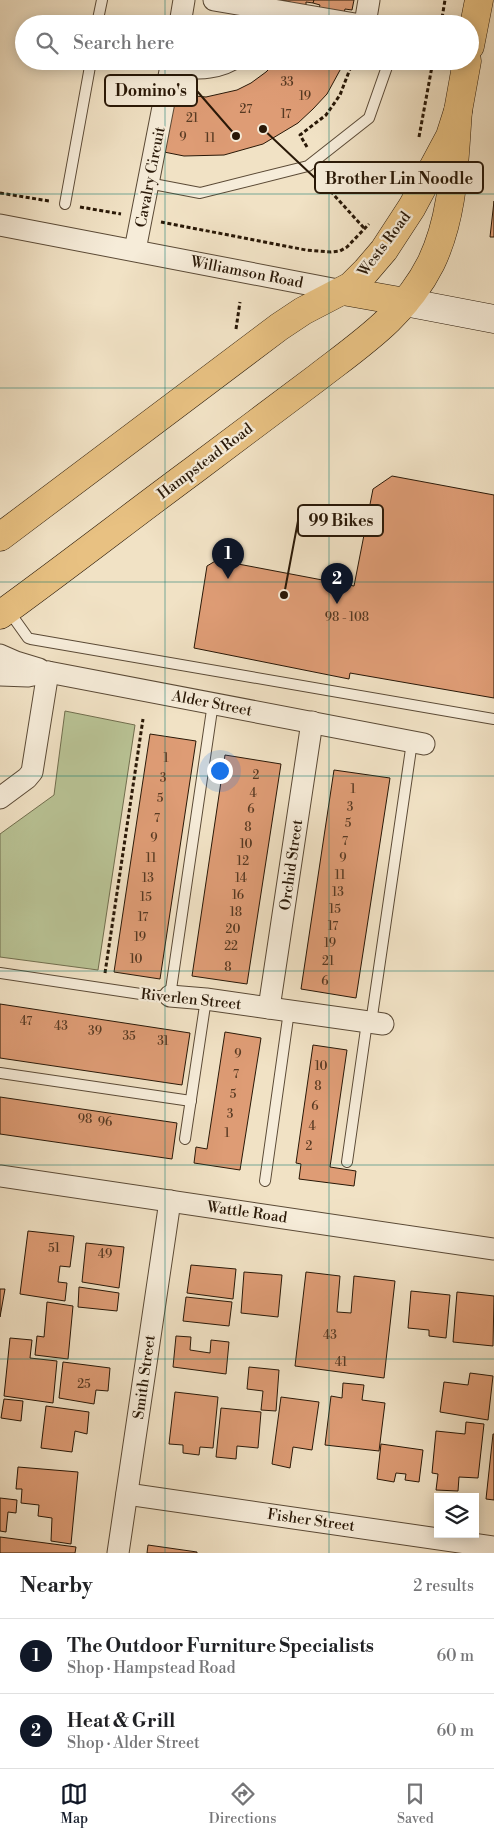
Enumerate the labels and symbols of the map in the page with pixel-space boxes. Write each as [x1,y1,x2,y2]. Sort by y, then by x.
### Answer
callout: Domino's [105,75,197,106]
house number: 33 [280,75,294,90]
text: Domino's [115,81,187,101]
house number: 19 [299,89,311,104]
house number: 27 [240,102,252,117]
house number: 17 [281,107,291,122]
house number: 21 [186,111,199,126]
street label: Cavalry Circuit [131,124,170,229]
house number: 9 [179,130,187,145]
house number: 11 [205,131,216,146]
callout: Brother Lin Noodle [315,162,483,193]
text: Brother Lin Noodle [325,169,473,189]
street label: Wests Road [353,208,415,281]
street label: Williamson Road [188,252,305,293]
street label: Hampstead Road [154,419,257,504]
callout: 99 Bikes [298,505,383,536]
text: 99 Bikes [309,511,374,531]
pin: 1 [212,538,244,579]
pin: 2 [321,563,353,604]
house number: 98 - 108 [325,610,369,625]
street label: Alder Street [169,686,254,721]
house number: 1 [163,751,169,766]
your location [207,758,233,784]
house number: 2 [253,768,260,783]
house number: 3 [160,771,167,786]
house number: 1 [350,782,356,797]
house number: 4 [249,786,257,801]
house number: 5 [157,791,164,806]
house number: 3 [347,800,354,815]
house number: 6 [247,802,255,817]
house number: 7 [154,811,160,826]
house number: 5 [345,816,352,831]
street label: Orchid Street [276,818,307,912]
house number: 8 [244,820,252,835]
house number: 9 [150,831,158,846]
house number: 7 [342,834,348,849]
house number: 10 [240,837,252,852]
house number: 11 [146,851,157,866]
house number: 9 [339,851,347,866]
house number: 12 [237,854,249,869]
house number: 11 [335,868,346,883]
house number: 13 [142,871,154,886]
house number: 14 [235,871,247,886]
house number: 13 [332,885,344,900]
house number: 16 [232,888,244,903]
house number: 15 [140,890,152,905]
house number: 15 [329,902,341,917]
house number: 18 [230,905,242,920]
house number: 17 [138,910,148,925]
house number: 17 [328,919,338,934]
house number: 20 [226,922,240,937]
house number: 19 [134,930,146,945]
house number: 19 [324,936,336,951]
house number: 22 [224,939,238,954]
house number: 10 [130,952,142,967]
house number: 21 [322,954,335,969]
house number: 8 [224,960,232,975]
house number: 6 [321,974,329,989]
street label: Riverlen Street [140,985,243,1014]
house number: 47 [20,1014,32,1029]
house number: 43 [54,1019,68,1034]
house number: 39 [88,1024,102,1039]
house number: 35 [122,1029,136,1044]
house number: 31 [157,1034,170,1049]
house number: 9 [234,1047,242,1062]
house number: 10 [315,1059,327,1074]
house number: 7 [233,1067,239,1082]
house number: 8 [314,1079,322,1094]
house number: 5 [230,1087,237,1102]
house number: 6 [311,1099,319,1114]
house number: 3 [227,1107,234,1122]
house number: 98 [78,1112,92,1127]
house number: 96 [98,1115,112,1130]
house number: 4 [308,1119,316,1134]
house number: 1 [224,1126,230,1141]
house number: 2 [306,1139,313,1154]
street label: Wattle Road [205,1197,289,1228]
house number: 51 [48,1241,61,1256]
house number: 49 [98,1247,112,1262]
house number: 43 [323,1328,337,1343]
street label: Smith Street [129,1333,160,1420]
house number: 41 [335,1355,348,1370]
house number: 25 [77,1377,91,1392]
street label: Fisher Street [266,1505,357,1536]

